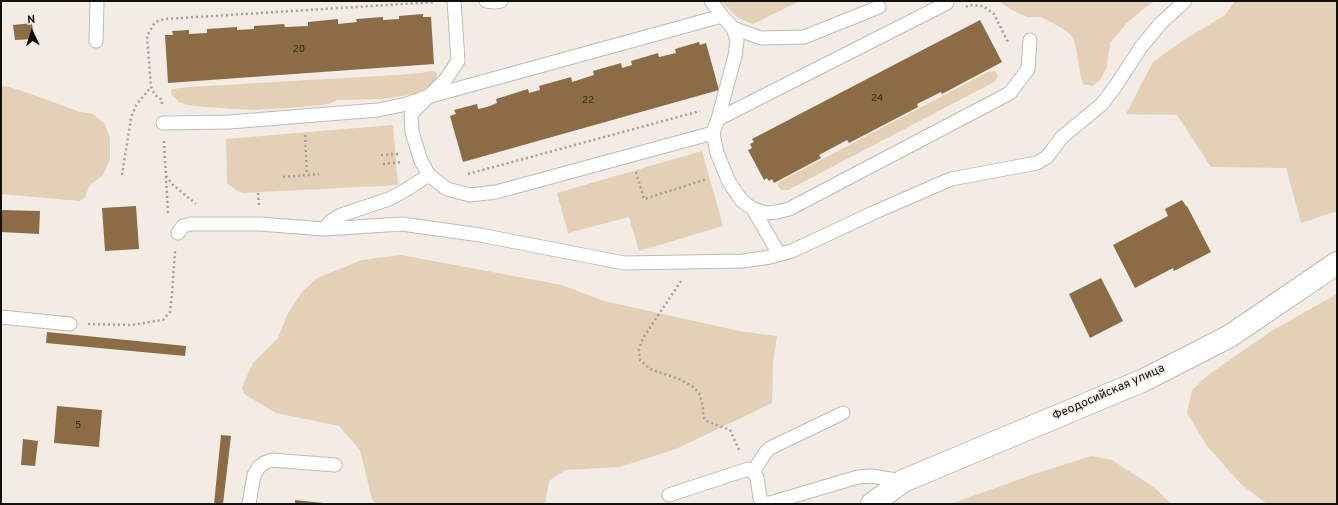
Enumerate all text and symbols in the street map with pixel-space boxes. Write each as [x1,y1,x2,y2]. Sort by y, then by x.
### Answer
north arrow [12,12,52,52]
text: N [27,13,36,27]
house number: 20 [293,44,305,56]
house number: 24 [871,93,883,105]
house number: 22 [582,95,594,107]
street label: Феодосийская улица [1051,362,1167,424]
house number: 5 [75,420,81,432]

